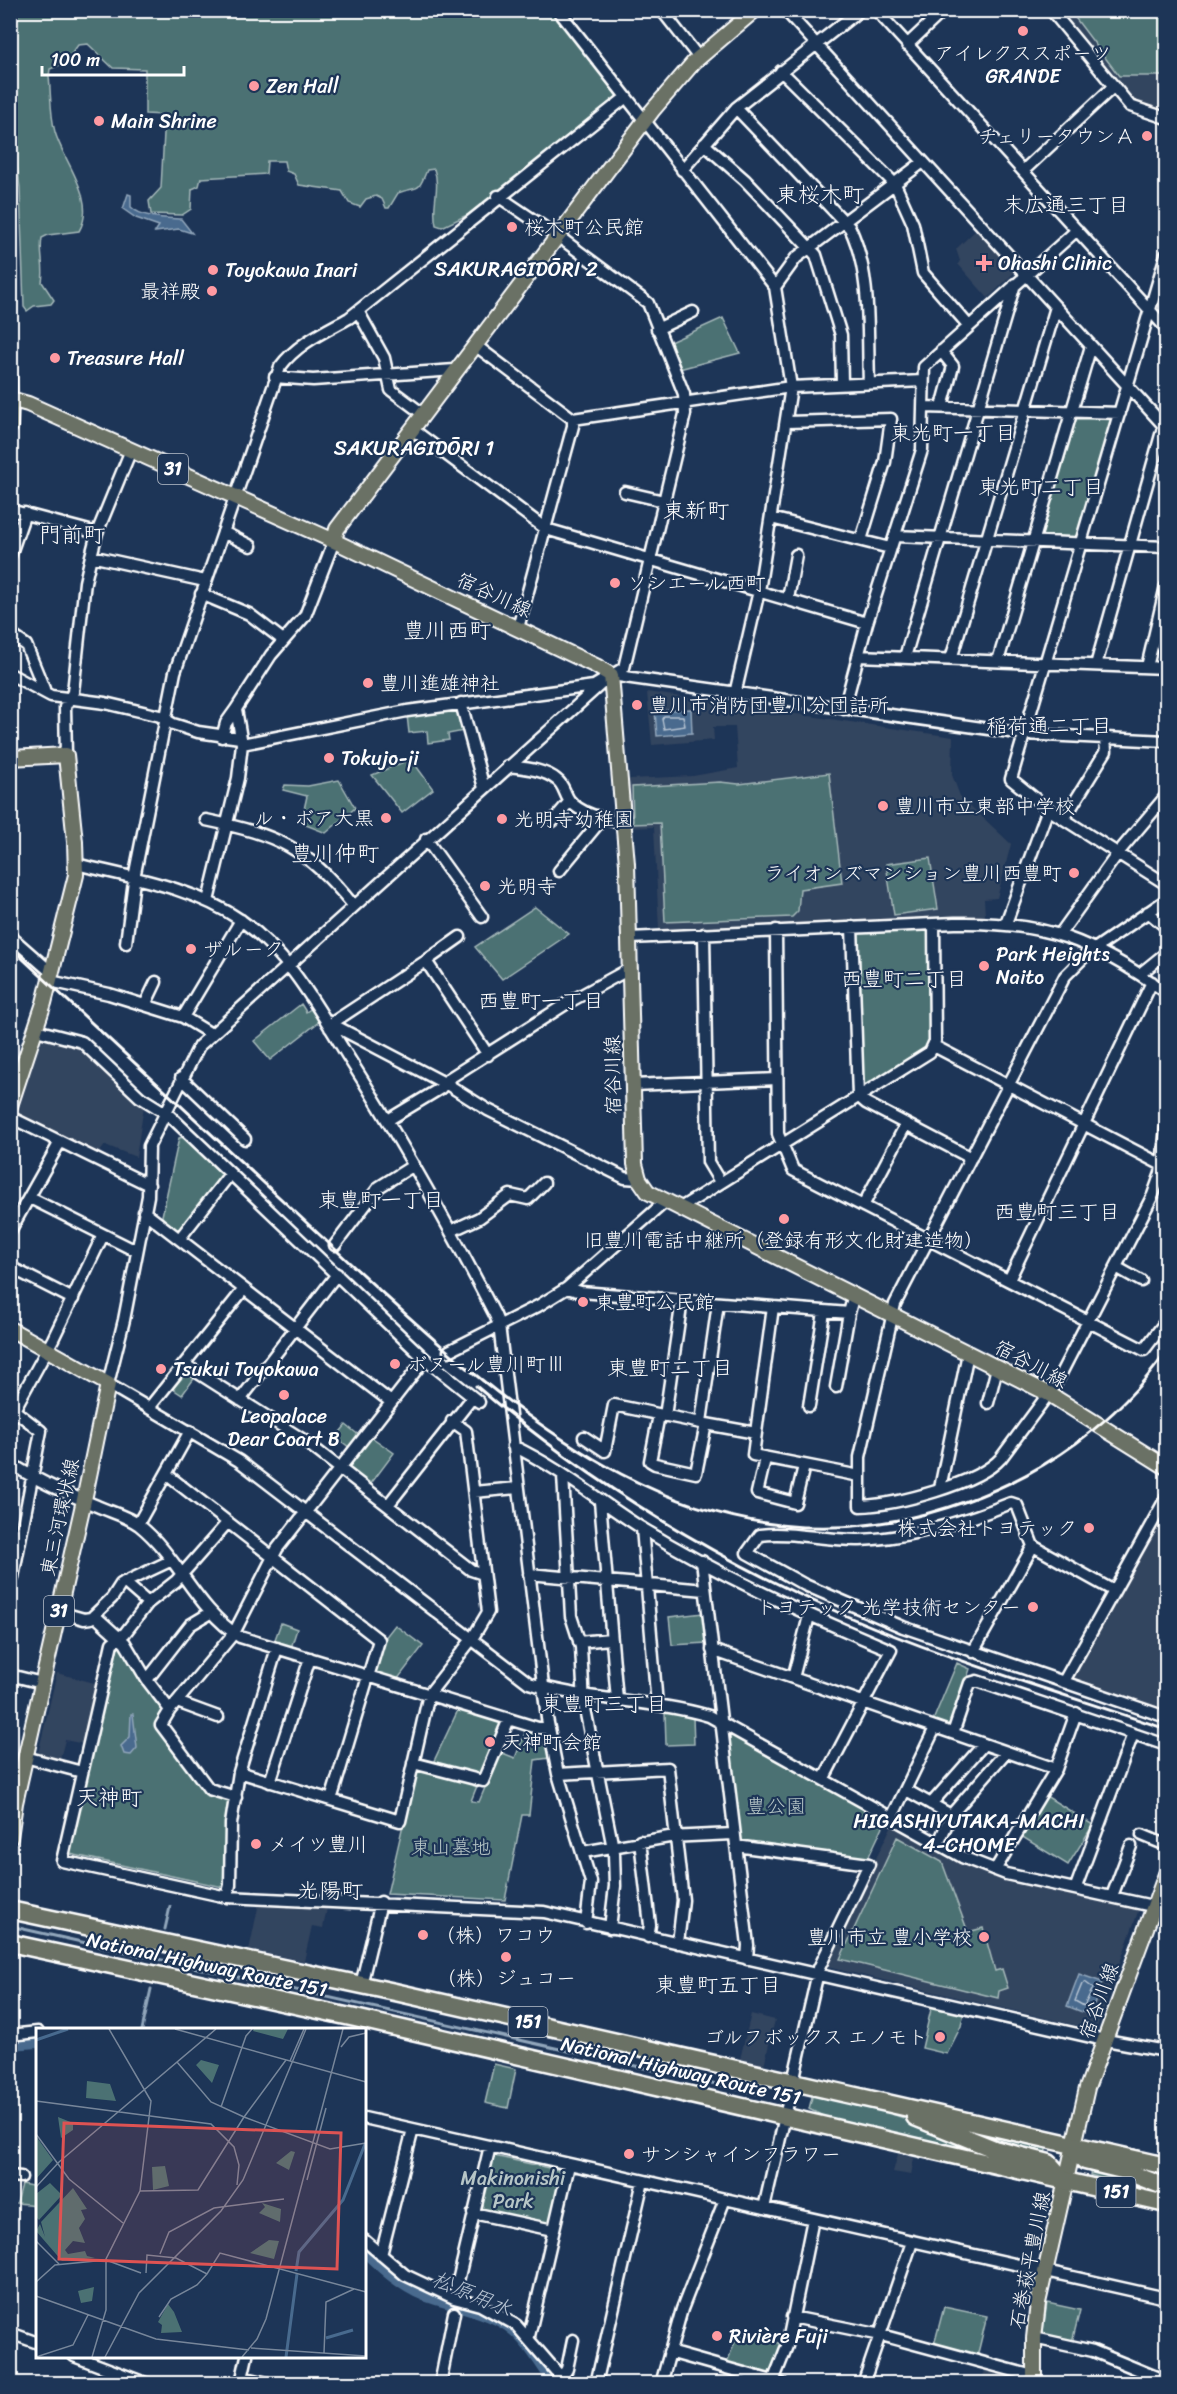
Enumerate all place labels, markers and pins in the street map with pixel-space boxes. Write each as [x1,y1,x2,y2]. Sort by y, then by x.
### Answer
marker: アイレクススポーツ GRANDE [1016,24,1030,38]
place label: アイレクススポーツ GRANDE [934,36,1112,94]
place label: Zen Hall [266,69,339,104]
marker: Zen Hall [247,79,261,93]
place label: Main Shrine [111,104,217,139]
marker: Main Shrine [92,114,106,128]
place label: チェリータウンＡ [977,119,1135,154]
marker: チェリータウンＡ [1140,129,1154,143]
place label: 桜木町公民館 [524,210,644,245]
marker: 桜木町公民館 [505,220,519,234]
place label: Ohashi Clinic [998,246,1112,281]
place label: Toyokawa Inari [225,253,358,288]
marker: Ohashi Clinic [975,254,993,272]
marker: Toyokawa Inari [206,263,220,277]
place label: 最祥殿 [140,274,200,309]
marker: 最祥殿 [205,284,219,298]
place label: Treasure Hall [67,341,185,376]
marker: Treasure Hall [48,351,62,365]
place label: ソシエール西町 [627,566,766,601]
marker: ソシエール西町 [608,576,622,590]
place label: 豊川進雄神社 [380,666,500,701]
marker: 豊川進雄神社 [361,676,375,690]
place label: 豊川市消防団豊川分団詰所 [649,688,889,723]
marker: 豊川市消防団豊川分団詰所 [630,698,644,712]
place label: Tokujo-ji [341,741,420,776]
marker: Tokujo-ji [322,751,336,765]
place label: 豊川市立東部中学校 [895,789,1075,824]
marker: 豊川市立東部中学校 [876,799,890,813]
place label: ル・ボア大黒 [254,801,374,836]
place label: 光明寺幼稚園 [514,802,634,837]
marker: ル・ボア大黒 [379,811,393,825]
marker: 光明寺幼稚園 [495,812,509,826]
place label: ライオンズマンション豊川西豊町 [764,856,1062,891]
marker: ライオンズマンション豊川西豊町 [1067,866,1081,880]
place label: 光明寺 [497,869,557,904]
marker: 光明寺 [478,879,492,893]
place label: ザルーク [203,932,284,967]
place label: Park Heights Naito [996,937,1110,995]
marker: ザルーク [184,942,198,956]
marker: Park Heights Naito [977,959,991,973]
marker: 旧豊川電話中継所（登録有形文化財建造物） [777,1212,791,1226]
place label: 旧豊川電話中継所（登録有形文化財建造物） [584,1223,984,1258]
place label: 東豊町公民館 [595,1285,715,1320]
marker: 東豊町公民館 [576,1295,590,1309]
place label: ボヌール豊川町Ⅲ [407,1347,566,1382]
place label: Tsukui Toyokawa [173,1352,319,1387]
marker: ボヌール豊川町Ⅲ [388,1357,402,1371]
marker: Tsukui Toyokawa [154,1362,168,1376]
marker: Leopalace Dear Coart B [277,1388,291,1402]
place label: Leopalace Dear Coart B [228,1399,340,1457]
place label: 株式会社トヨテック [897,1511,1077,1546]
marker: 株式会社トヨテック [1082,1521,1096,1535]
place label: トヨテック 光学技術センター [757,1590,1021,1625]
marker: トヨテック 光学技術センター [1026,1600,1040,1614]
place label: 天神町会館 [502,1725,602,1760]
marker: 天神町会館 [483,1735,497,1749]
place label: メイツ豊川 [268,1827,368,1862]
marker: メイツ豊川 [249,1837,263,1851]
place label: （株）ワコウ [435,1918,555,1953]
place label: 豊川市立 豊小学校 [807,1920,972,1955]
marker: （株）ワコウ [416,1928,430,1942]
marker: 豊川市立 豊小学校 [977,1930,991,1944]
marker: （株）ジュコー [499,1950,513,1964]
place label: （株）ジュコー [436,1961,576,1996]
place label: ゴルフボックス エノモト [704,2020,928,2055]
marker: ゴルフボックス エノモト [933,2030,947,2044]
place label: サンシャインフラワー [641,2137,841,2172]
marker: サンシャインフラワー [622,2147,636,2161]
place label: Rivière Fuji [729,2319,829,2354]
marker: Rivière Fuji [710,2329,724,2343]

